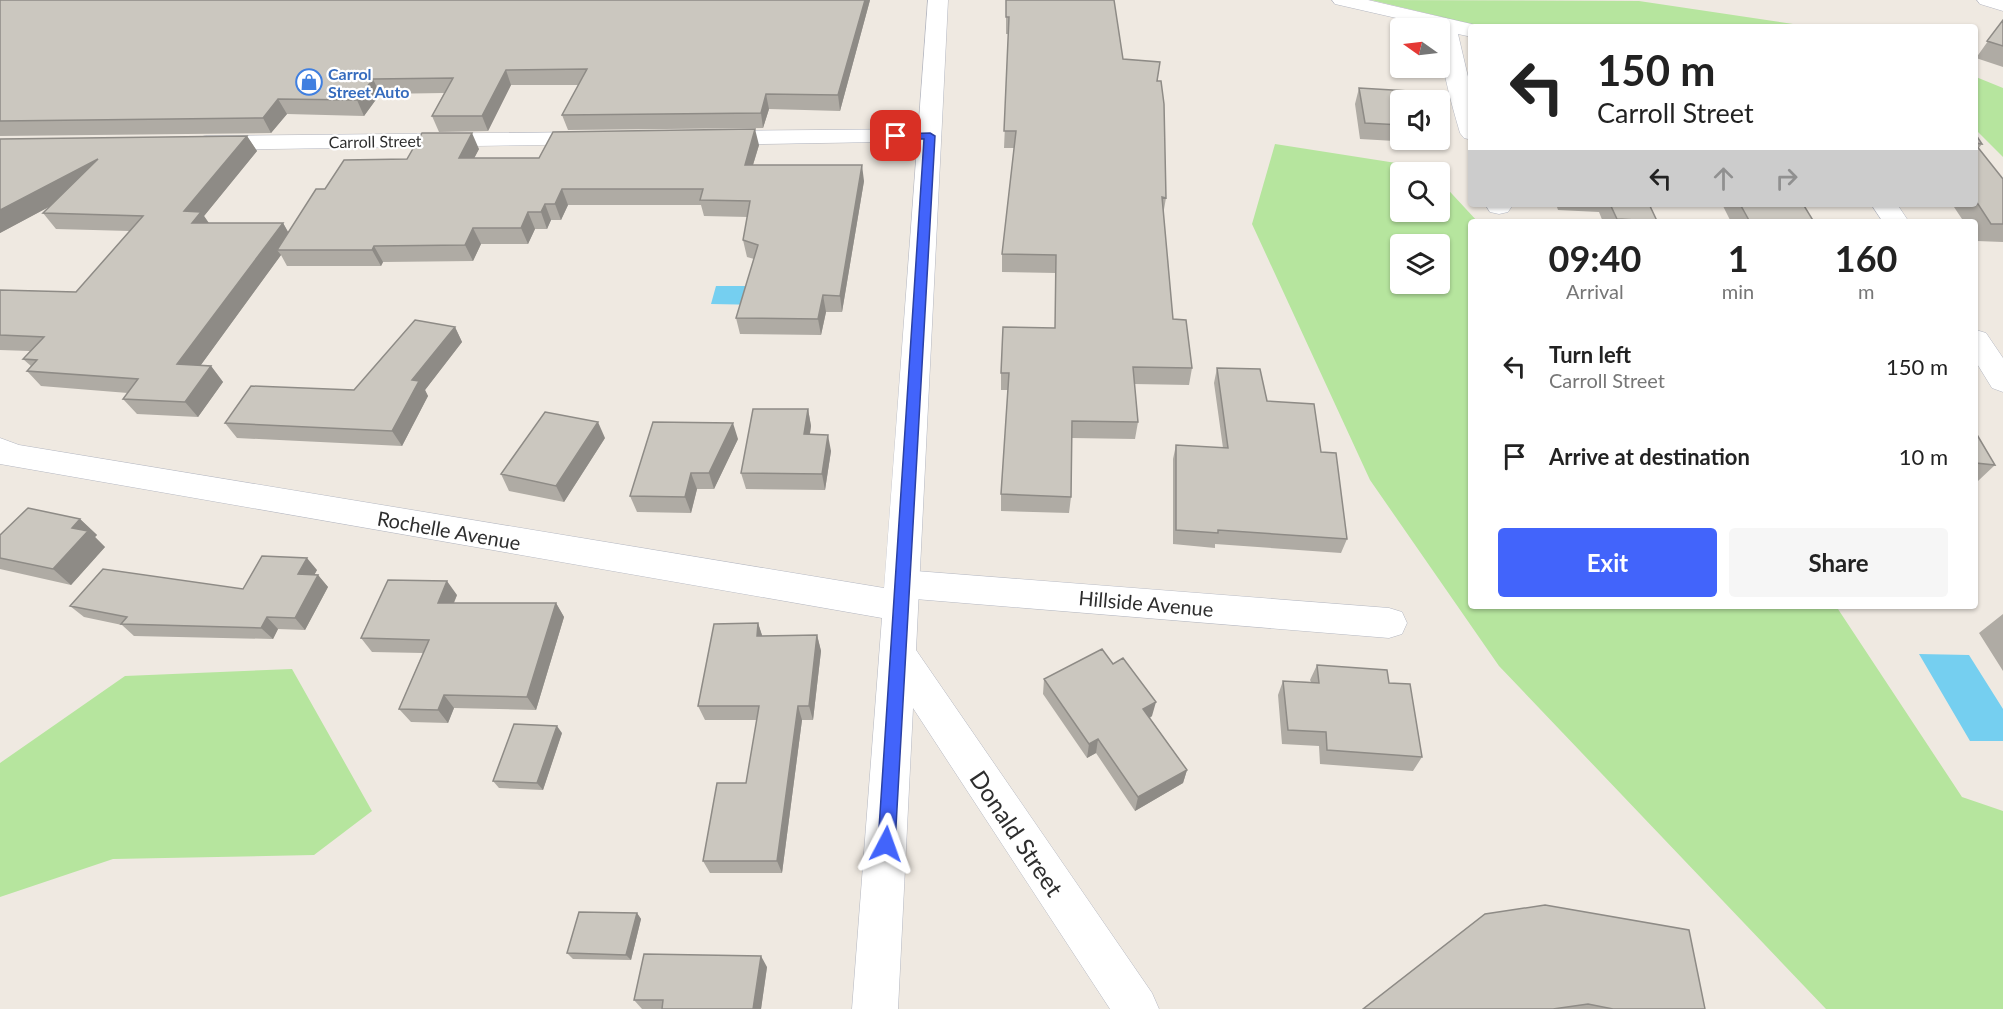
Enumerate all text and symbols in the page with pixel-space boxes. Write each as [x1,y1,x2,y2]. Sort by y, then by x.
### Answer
north arrow [1390,18,1450,78]
map controls [1390,18,1450,294]
text: 150 m [1597,45,1715,95]
icon: left [1498,48,1576,126]
place label: Carrol Street Auto [328,64,409,101]
shop icon: Carrol Street Auto [294,67,324,97]
button: sound [1390,90,1450,150]
text: Carroll Street [1597,96,1754,129]
pin [870,110,921,161]
icon: arrive [879,119,912,152]
street label: Carroll Street [328,131,422,151]
button: search [1390,162,1450,222]
icon: left [1644,162,1677,195]
icon: ahead [1707,162,1740,195]
icon: right [1770,162,1803,195]
button: layers [1390,234,1450,294]
text: 09:40 [1549,236,1641,280]
text: 1 [1728,236,1749,280]
text: 160 [1835,236,1897,280]
text: Arrival [1566,279,1624,303]
text: min [1722,279,1754,303]
text: m [1858,279,1874,303]
text: Turn left [1549,341,1631,368]
icon: left [1498,350,1531,383]
text: 150 m [1886,353,1948,380]
text: Carroll Street [1549,368,1665,392]
icon: arrive [1498,440,1531,473]
text: Arrive at destination [1549,443,1750,470]
text: 10 m [1899,443,1948,470]
street label: Rochelle Avenue [375,506,523,554]
button: Exit [1498,528,1717,597]
button: Share [1729,528,1948,597]
street label: Hillside Avenue [1078,585,1214,621]
street label: Donald Street [964,765,1070,902]
position arrow [854,812,918,876]

